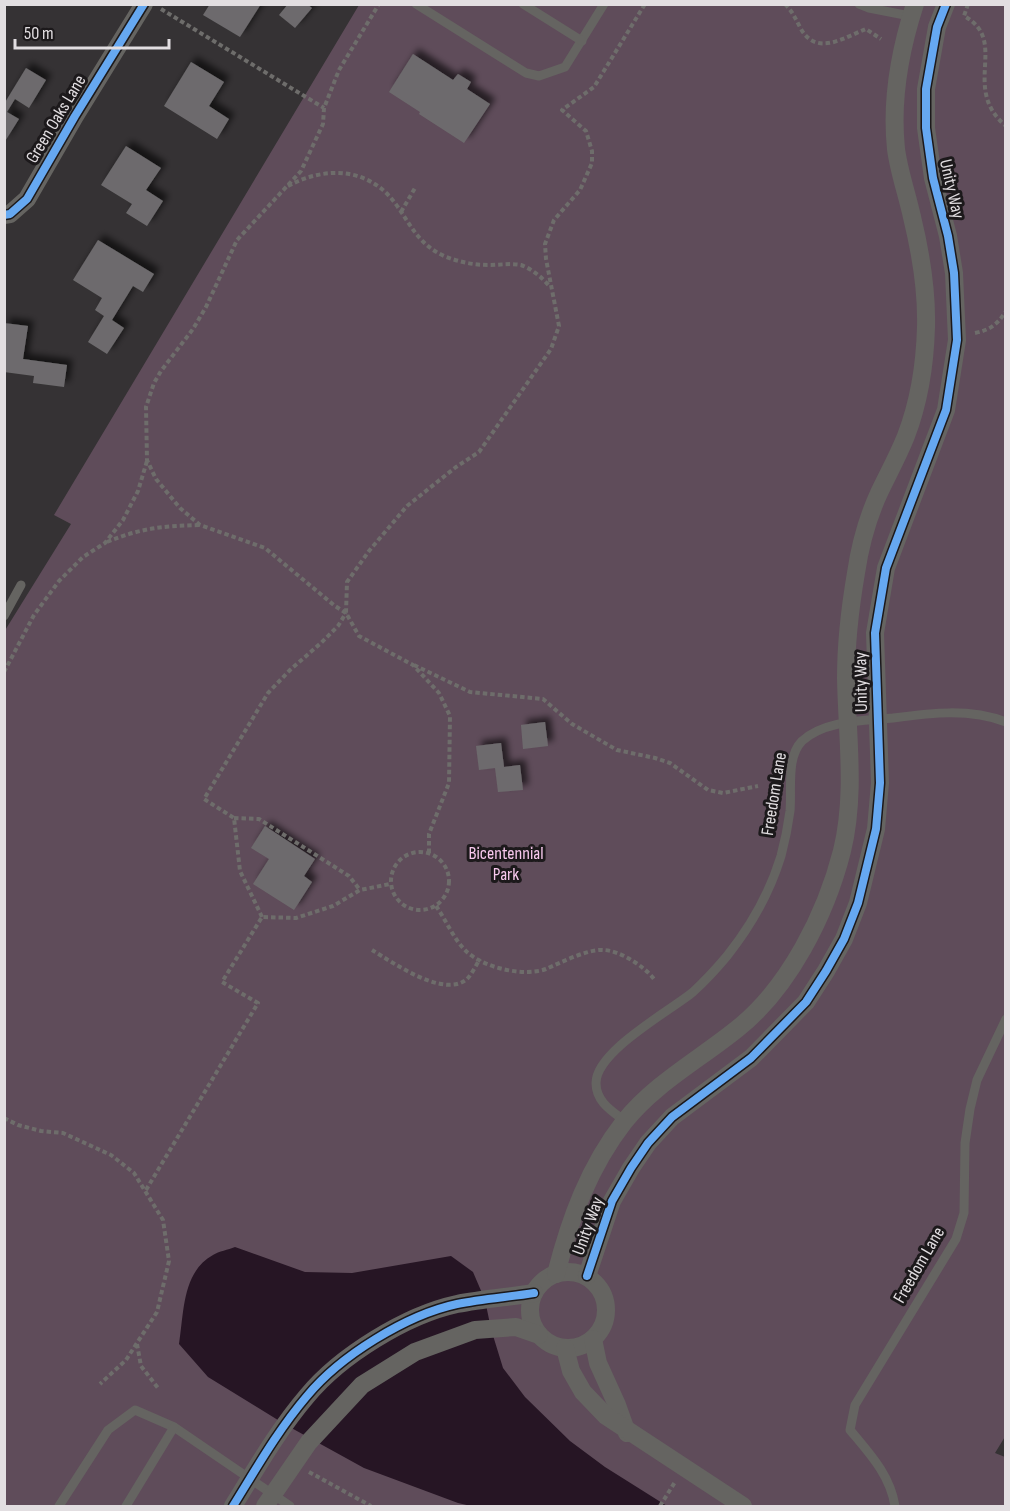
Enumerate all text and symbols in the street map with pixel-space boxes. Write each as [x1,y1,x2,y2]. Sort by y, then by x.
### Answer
scale bar [15,12,170,50]
text: 50 m [24,23,54,44]
street label: Green Oaks Lane [21,71,91,167]
street label: Unity Way [935,157,969,221]
street label: Unity Way [850,652,872,712]
street label: Freedom Lane [757,751,791,837]
park label: Bicentennial Park [468,843,544,885]
street label: Unity Way [568,1194,608,1258]
street label: Freedom Lane [889,1223,949,1307]

